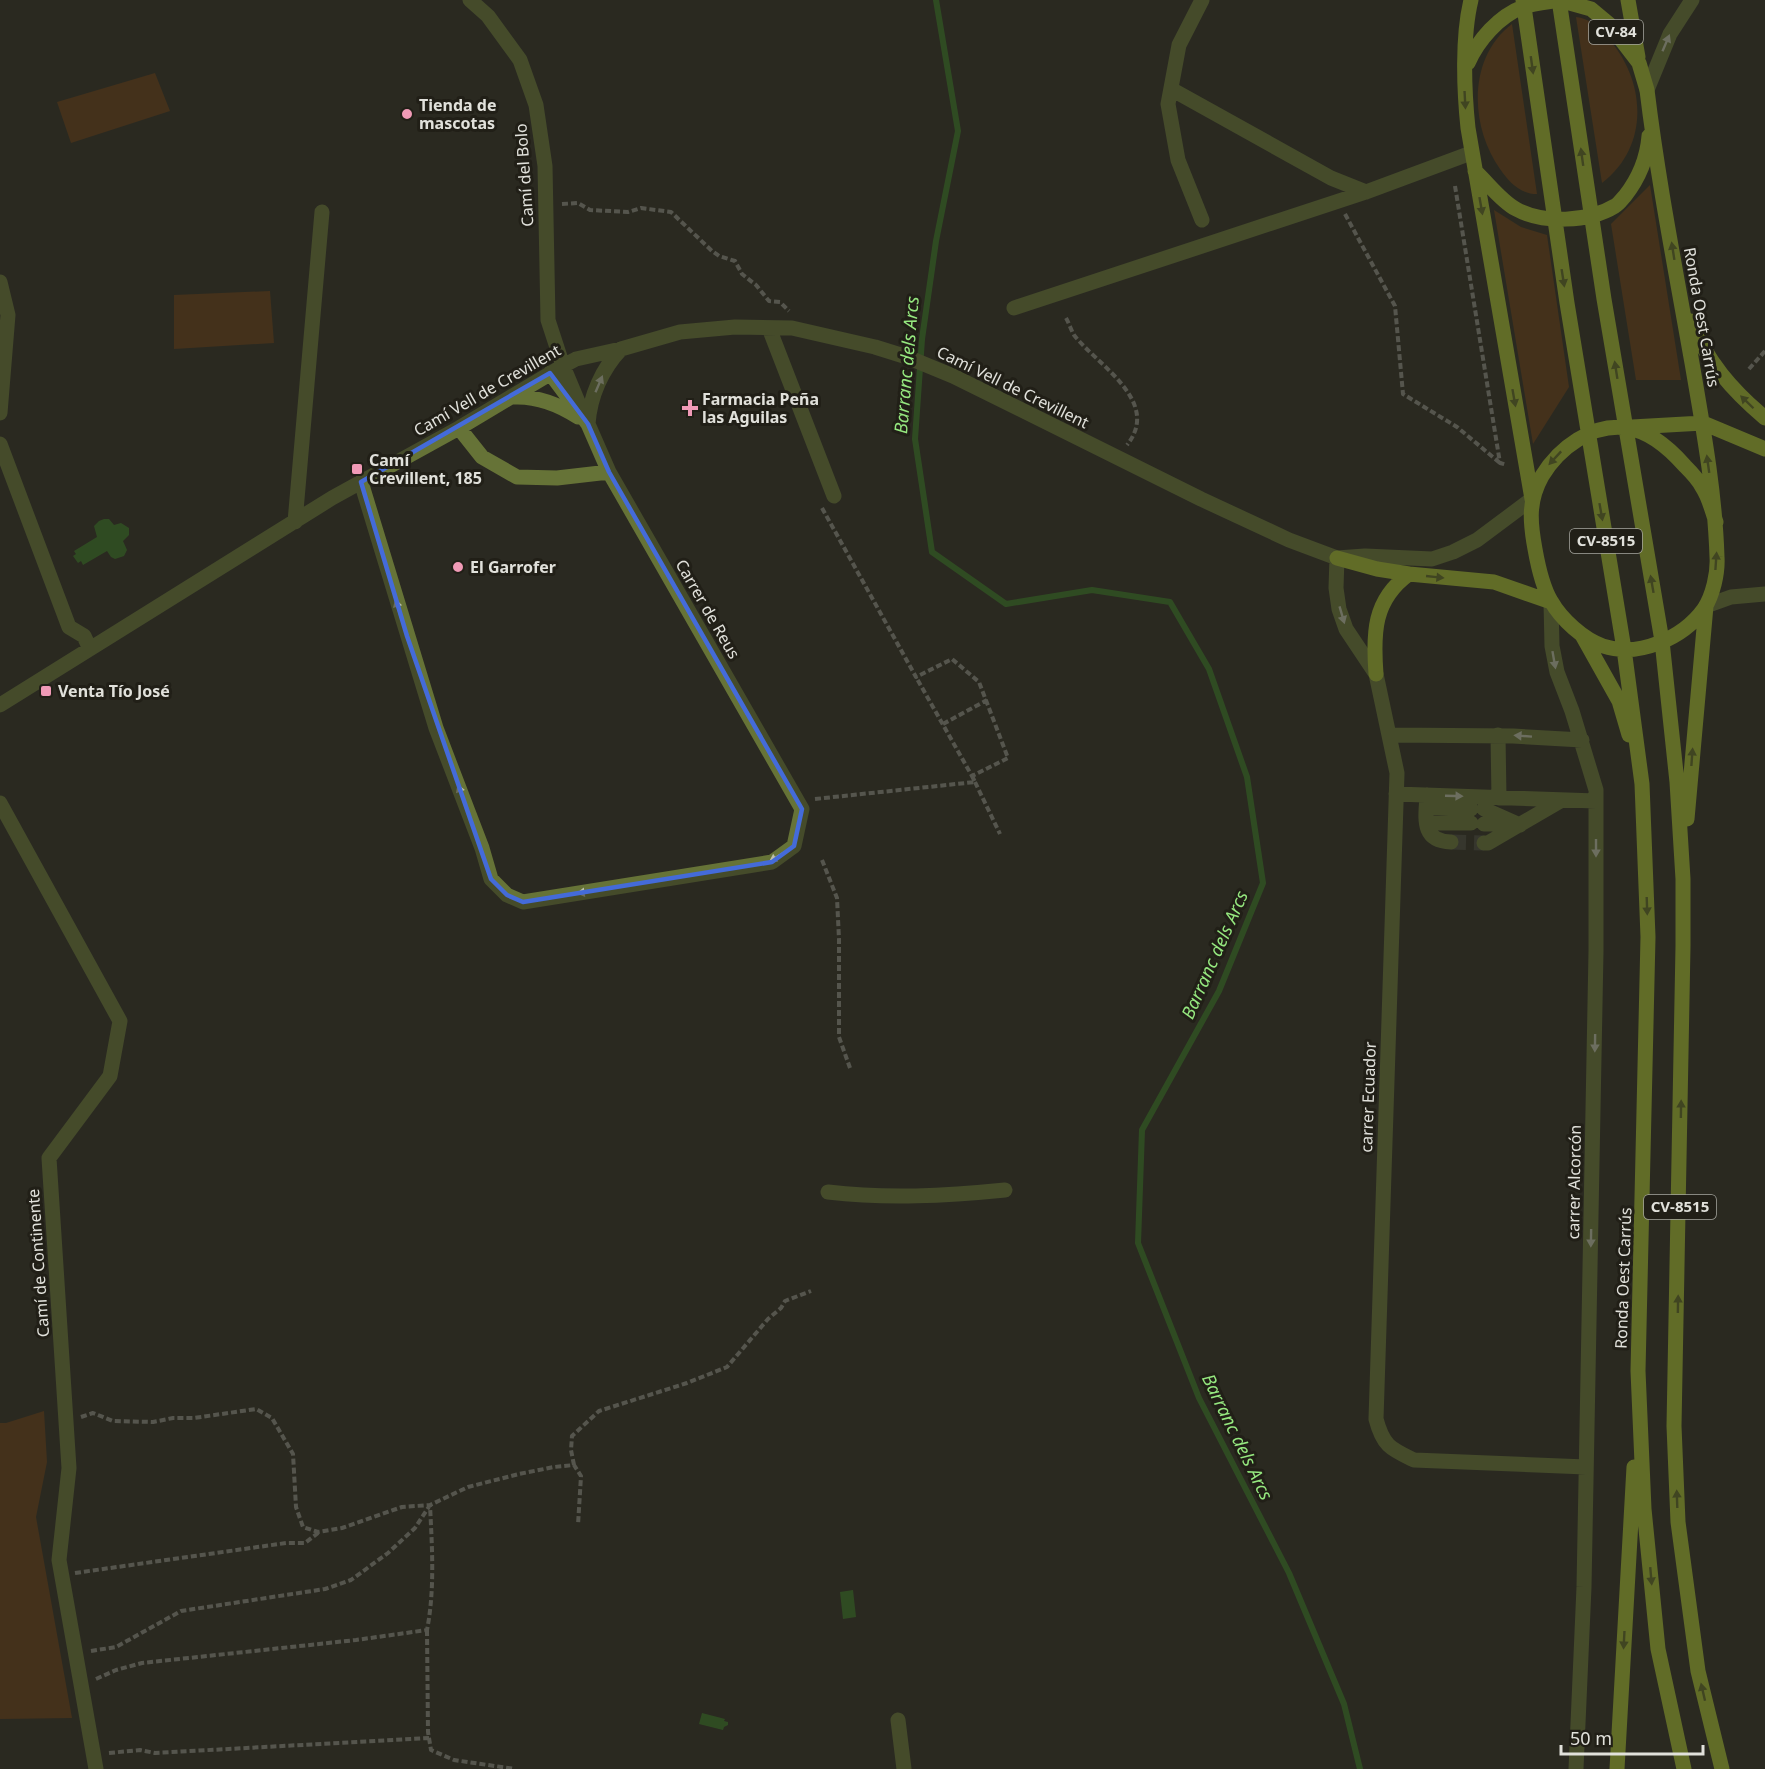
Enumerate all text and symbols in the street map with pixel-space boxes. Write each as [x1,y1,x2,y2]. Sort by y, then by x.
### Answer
road number: CV-84 [1589,20,1643,44]
one-way arrow [1662,34,1671,52]
one-way arrow [1527,55,1536,74]
one-way arrow [1461,90,1470,109]
place label: Tienda de mascotas [419,94,497,134]
marker: Tienda de mascotas [400,107,414,121]
street label: Camí del Bolo [509,123,539,227]
one-way arrow [1578,147,1587,166]
one-way arrow [1477,197,1486,216]
one-way arrow [1668,242,1677,261]
street label: Ronda Oest Carrús [1679,245,1725,389]
one-way arrow [1559,269,1568,288]
water label: Barranc dels Arcs [888,295,924,435]
street label: Camí Vell de Crevillent [409,339,565,441]
street label: Camí Vell de Crevillent [933,341,1093,433]
one-way arrow [1611,360,1620,379]
one-way arrow [594,374,604,392]
place label: Farmacia Peña las Aguilas [702,388,819,428]
one-way arrow [1510,389,1519,408]
one-way arrow [1740,395,1755,409]
marker: Farmacia Peña las Aguilas [683,401,697,415]
place label: Camí Crevillent, 185 [369,449,482,489]
one-way arrow [1548,451,1562,466]
one-way arrow [1704,455,1713,474]
marker: Camí Crevillent, 185 [350,462,364,476]
one-way arrow [1597,503,1606,522]
road number: CV-8515 [1570,529,1642,553]
one-way arrow [1712,552,1721,571]
street label: Carrer de Reus [671,555,745,663]
place label: El Garrofer [470,556,556,578]
marker: El Garrofer [451,560,465,574]
one-way arrow [1426,572,1445,582]
one-way arrow [1647,574,1656,593]
one-way arrow [393,599,403,617]
one-way arrow [1338,606,1347,624]
one-way arrow [1550,651,1559,670]
place label: Venta Tío José [58,680,170,702]
marker: Venta Tío José [39,684,53,698]
one-way arrow [1514,732,1533,741]
one-way arrow [1687,748,1697,767]
one-way arrow [456,784,465,802]
one-way arrow [1445,791,1464,801]
one-way arrow [1591,839,1601,858]
one-way arrow [769,852,785,863]
one-way arrow [577,887,596,896]
water label: Barranc dels Arcs [1175,887,1253,1022]
one-way arrow [1642,896,1652,915]
one-way arrow [1590,1034,1599,1053]
street label: carrer Ecuador [1355,1041,1381,1153]
one-way arrow [1676,1099,1686,1118]
street label: carrer Alcorcón [1562,1125,1586,1239]
street label: Camí de Continente [22,1188,54,1338]
road number: CV-8515 [1644,1195,1716,1219]
street label: Ronda Oest Carrús [1610,1207,1636,1349]
one-way arrow [1586,1229,1596,1248]
one-way arrow [1673,1294,1683,1313]
water label: Barranc dels Arcs [1197,1369,1279,1504]
one-way arrow [1672,1489,1682,1508]
one-way arrow [1646,1567,1656,1586]
one-way arrow [1620,1630,1629,1649]
one-way arrow [1698,1682,1707,1701]
scale bar [1561,1718,1704,1756]
text: 50 m [1570,1726,1612,1750]

